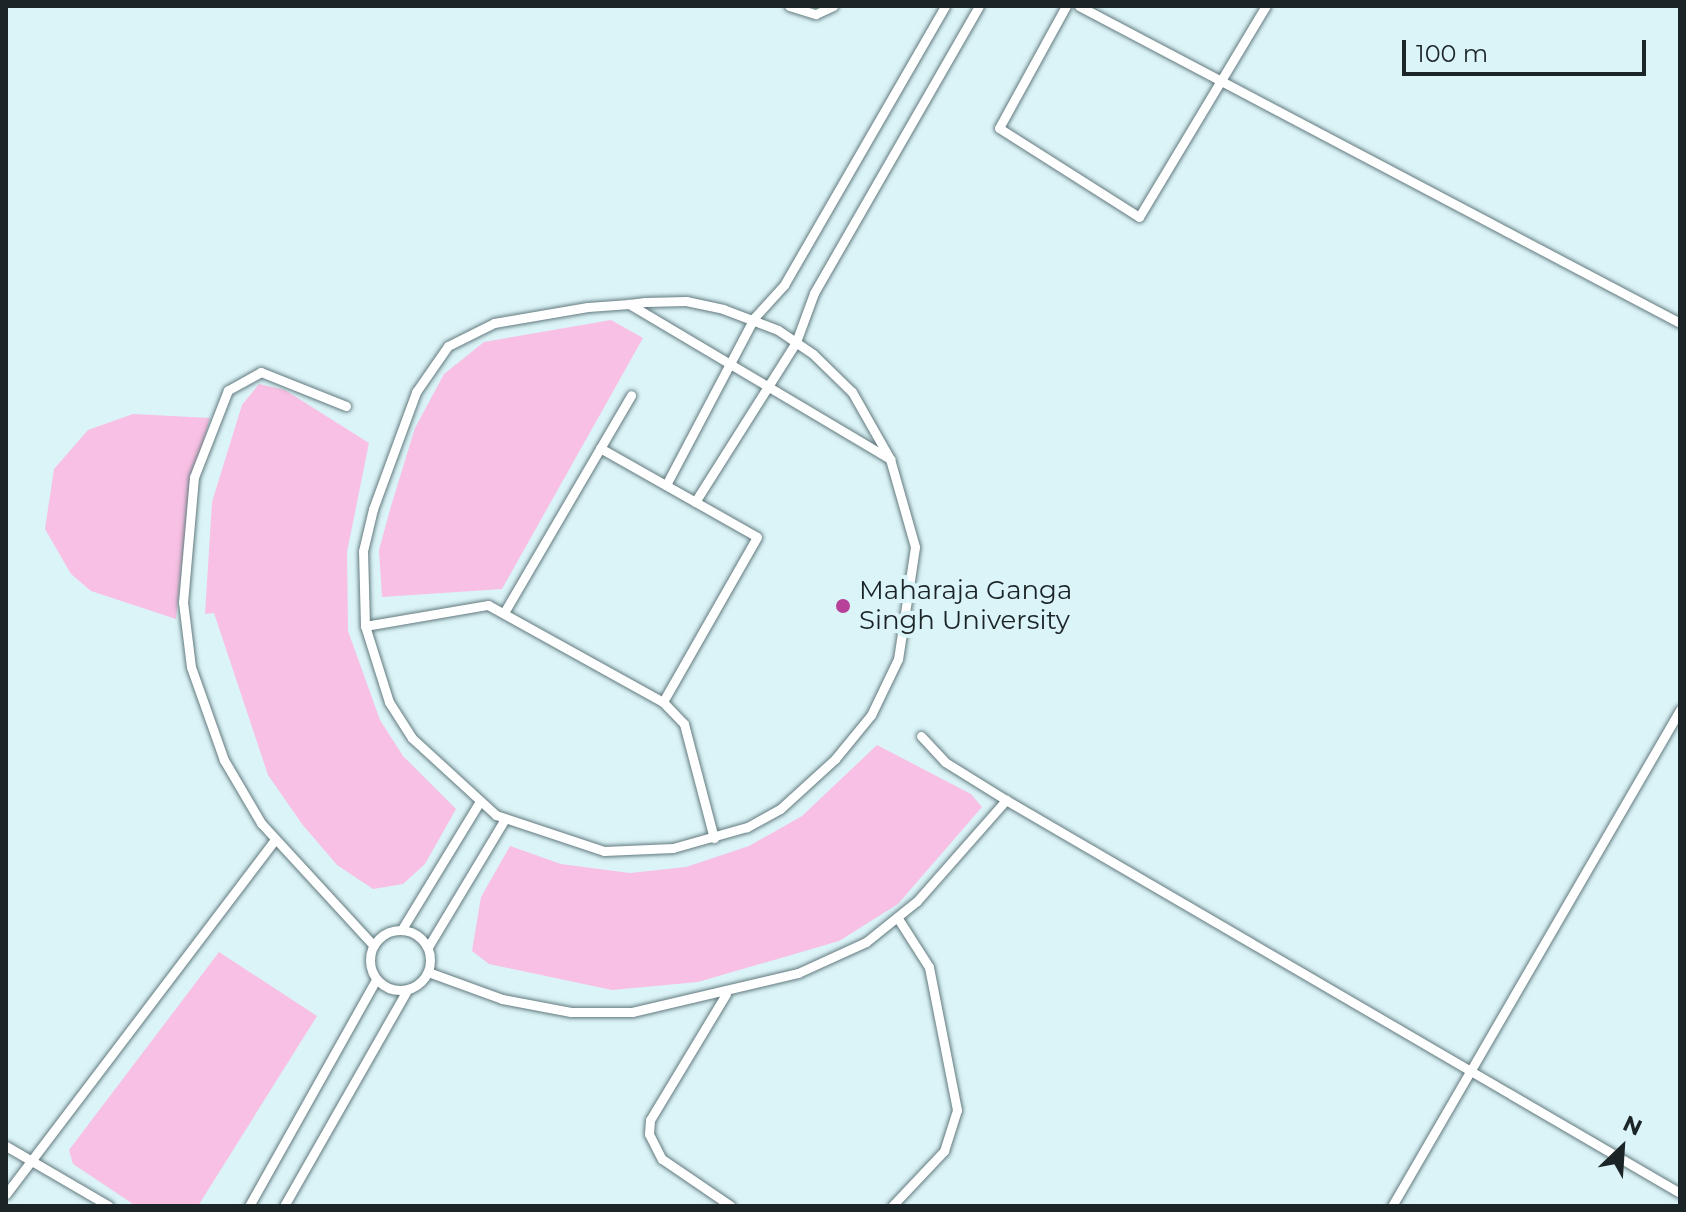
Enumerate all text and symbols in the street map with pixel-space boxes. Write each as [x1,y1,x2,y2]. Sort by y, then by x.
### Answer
scale bar [1406,24,1650,74]
text: 100 m [1416,39,1488,68]
place label: Maharaja Ganga Singh University [859,575,1072,636]
marker: Maharaja Ganga Singh University [834,597,852,615]
north arrow [1582,1108,1662,1188]
text: N [1619,1110,1646,1142]

